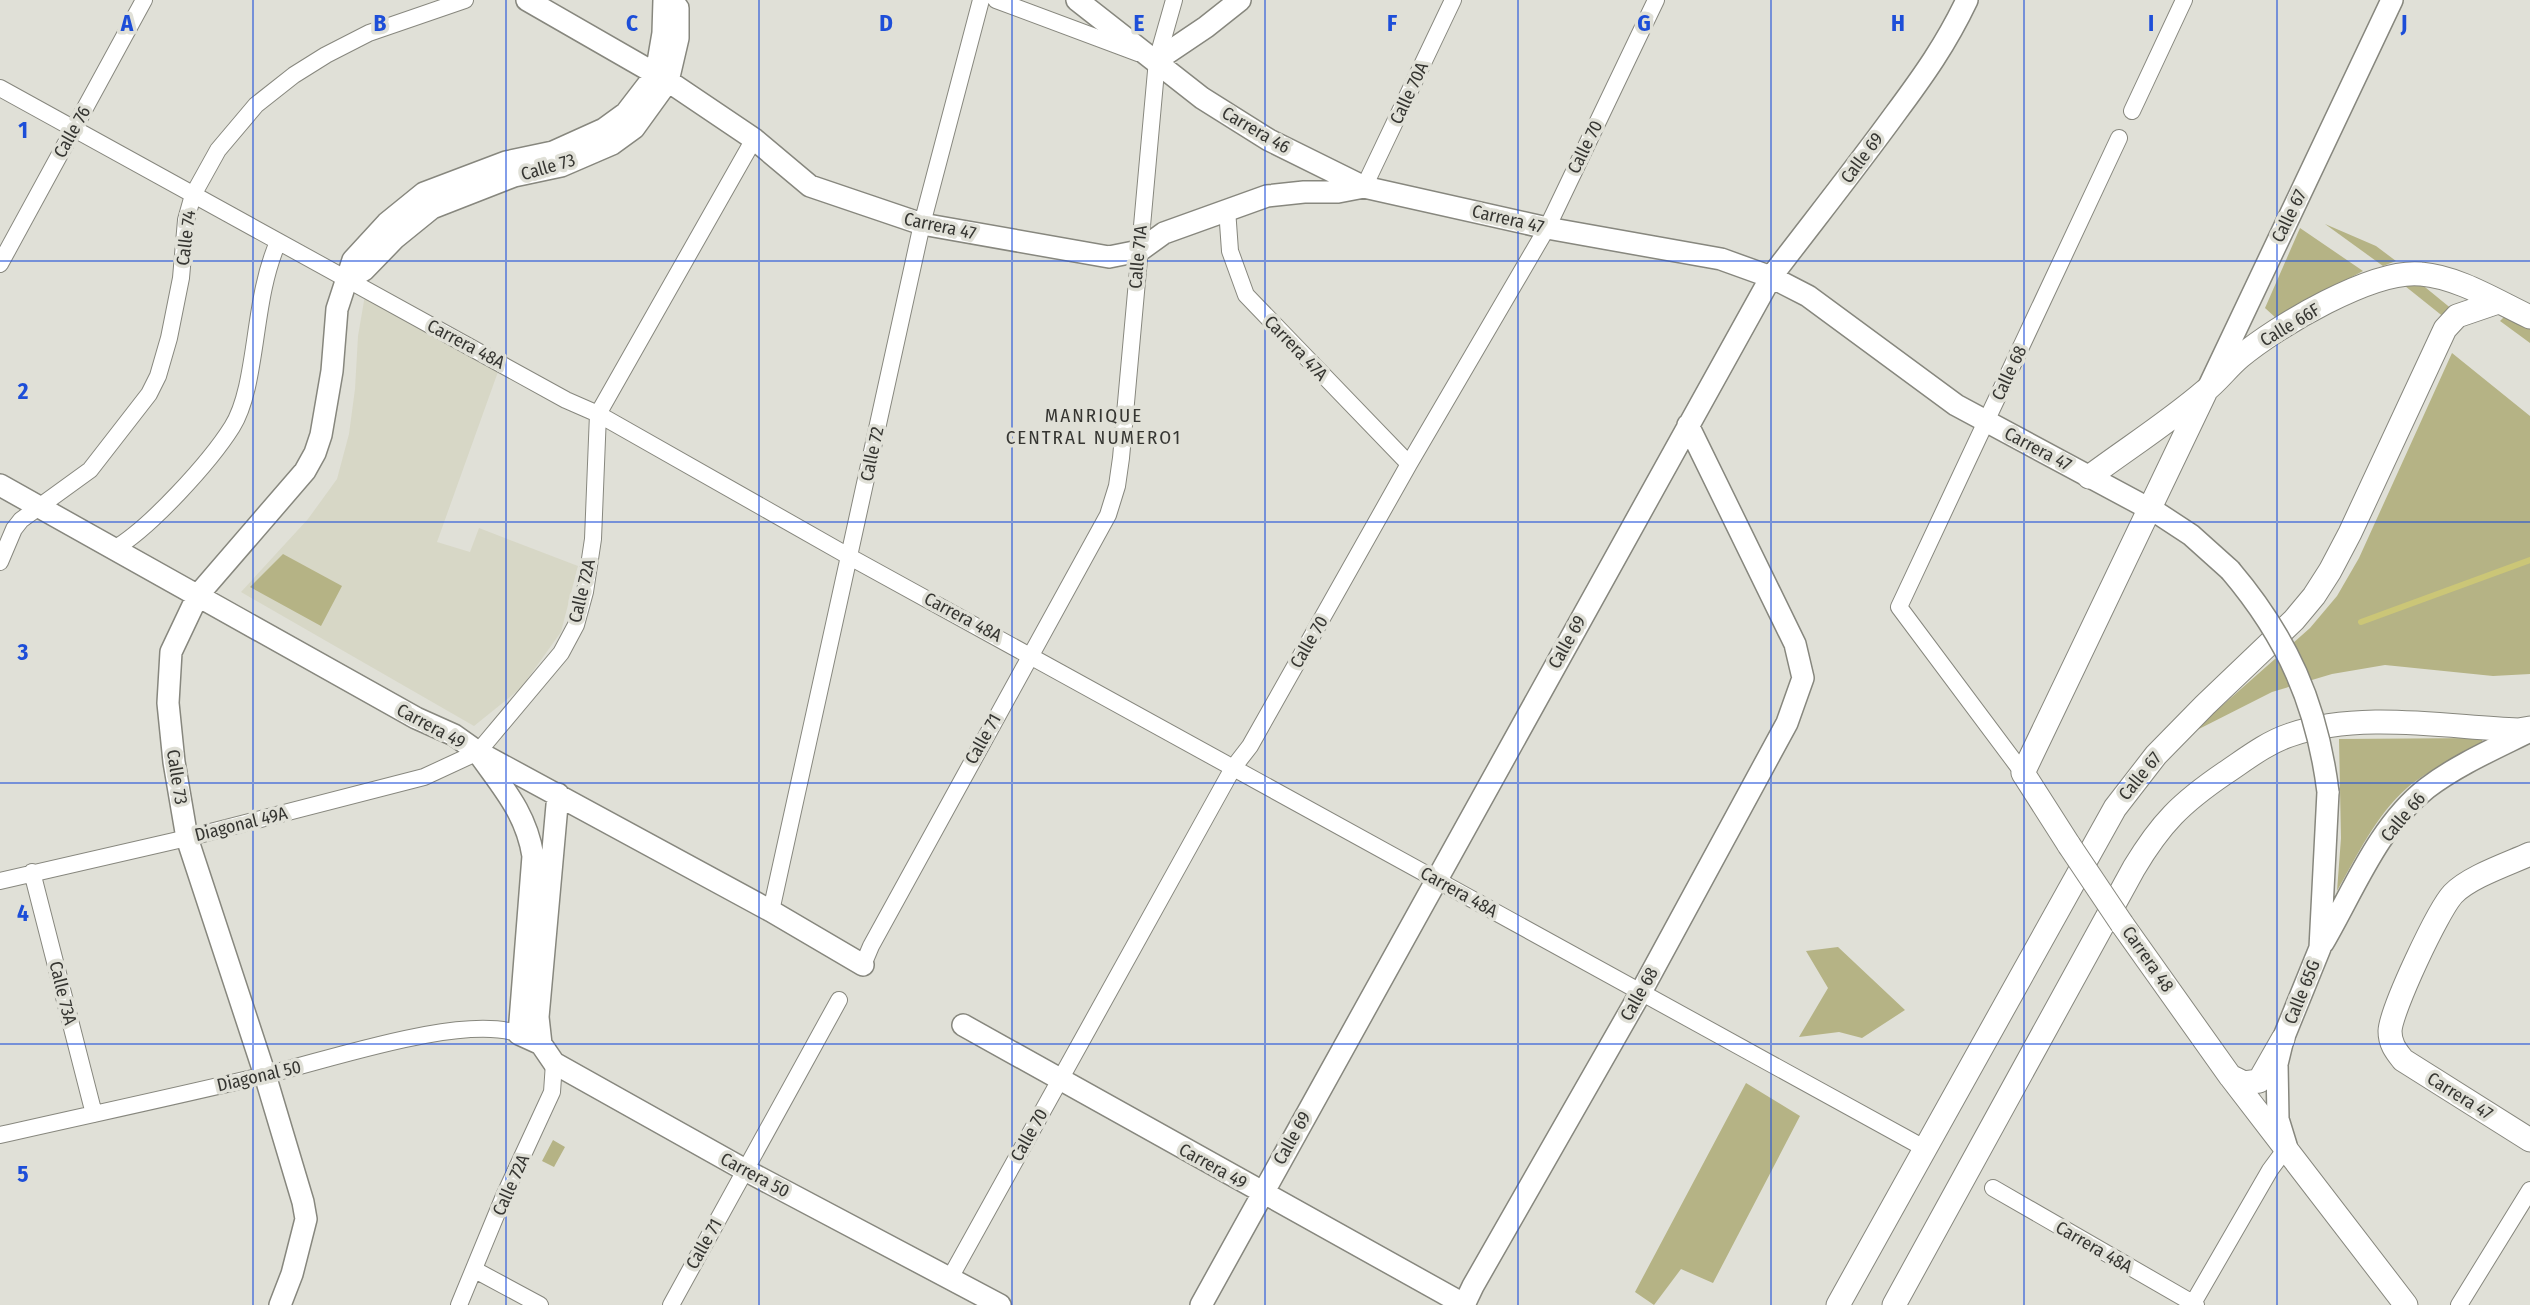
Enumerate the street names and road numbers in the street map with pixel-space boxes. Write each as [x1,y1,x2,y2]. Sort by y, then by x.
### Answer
street label: Calle 70A [1385,58,1433,128]
street label: Calle 76 [49,102,95,162]
street label: Carrera 46 [1218,102,1294,158]
street label: Calle 70 [1563,117,1607,177]
street label: Calle 69 [1836,128,1888,188]
street label: Calle 73 [518,149,578,185]
street label: Calle 67 [2267,186,2311,246]
street label: Carrera 47 [1470,200,1546,238]
street label: Carrera 47 [902,208,978,244]
street label: Calle 74 [172,209,200,267]
street label: Calle 71A [1124,224,1152,290]
street label: Calle 66F [2256,299,2324,351]
street label: Carrera 47A [1260,311,1333,386]
street label: Carrera 48A [423,314,509,374]
street label: Calle 68 [1987,342,2031,404]
street label: Carrera 47 [2001,422,2075,476]
street label: Calle 72 [856,425,889,483]
street label: Calle 72A [564,557,600,625]
street label: Carrera 48A [920,587,1006,647]
street label: Calle 69 [1543,611,1591,673]
street label: Calle 70 [1285,612,1333,672]
street label: Carrera 49 [393,699,469,753]
street label: Calle 71 [960,710,1006,768]
street label: Calle 67 [2114,747,2166,805]
street label: Calle 73 [162,748,192,806]
street label: Calle 66 [2376,788,2430,846]
street label: Diagonal 49A [192,802,290,846]
street label: Carrera 48A [1417,862,1502,922]
street label: Carrera 48 [2117,922,2179,996]
street label: Calle 65G [2279,957,2325,1027]
street label: Calle 73A [44,959,82,1028]
street label: Calle 68 [1615,963,1663,1025]
street label: Diagonal 50 [215,1056,303,1096]
street label: Carrera 47 [2423,1067,2497,1125]
street label: Calle 70 [1006,1105,1052,1165]
street label: Calle 69 [1268,1107,1316,1169]
street label: Carrera 49 [1175,1138,1251,1194]
street label: Carrera 50 [717,1148,793,1202]
street label: Calle 72A [488,1151,534,1219]
street label: Calle 71 [681,1215,727,1273]
street label: Carrera 48A [2052,1216,2137,1278]

